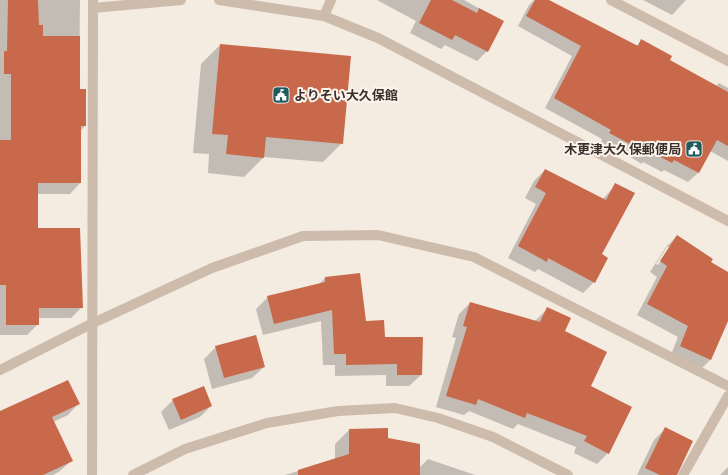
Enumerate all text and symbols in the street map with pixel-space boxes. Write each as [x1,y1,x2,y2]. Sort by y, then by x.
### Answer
public building icon: よりそい大久保館 [271,85,291,105]
place label: よりそい大久保館 [294,86,398,105]
public building icon: 木更津大久保郵便局 [684,139,704,159]
place label: 木更津大久保郵便局 [564,140,681,159]

